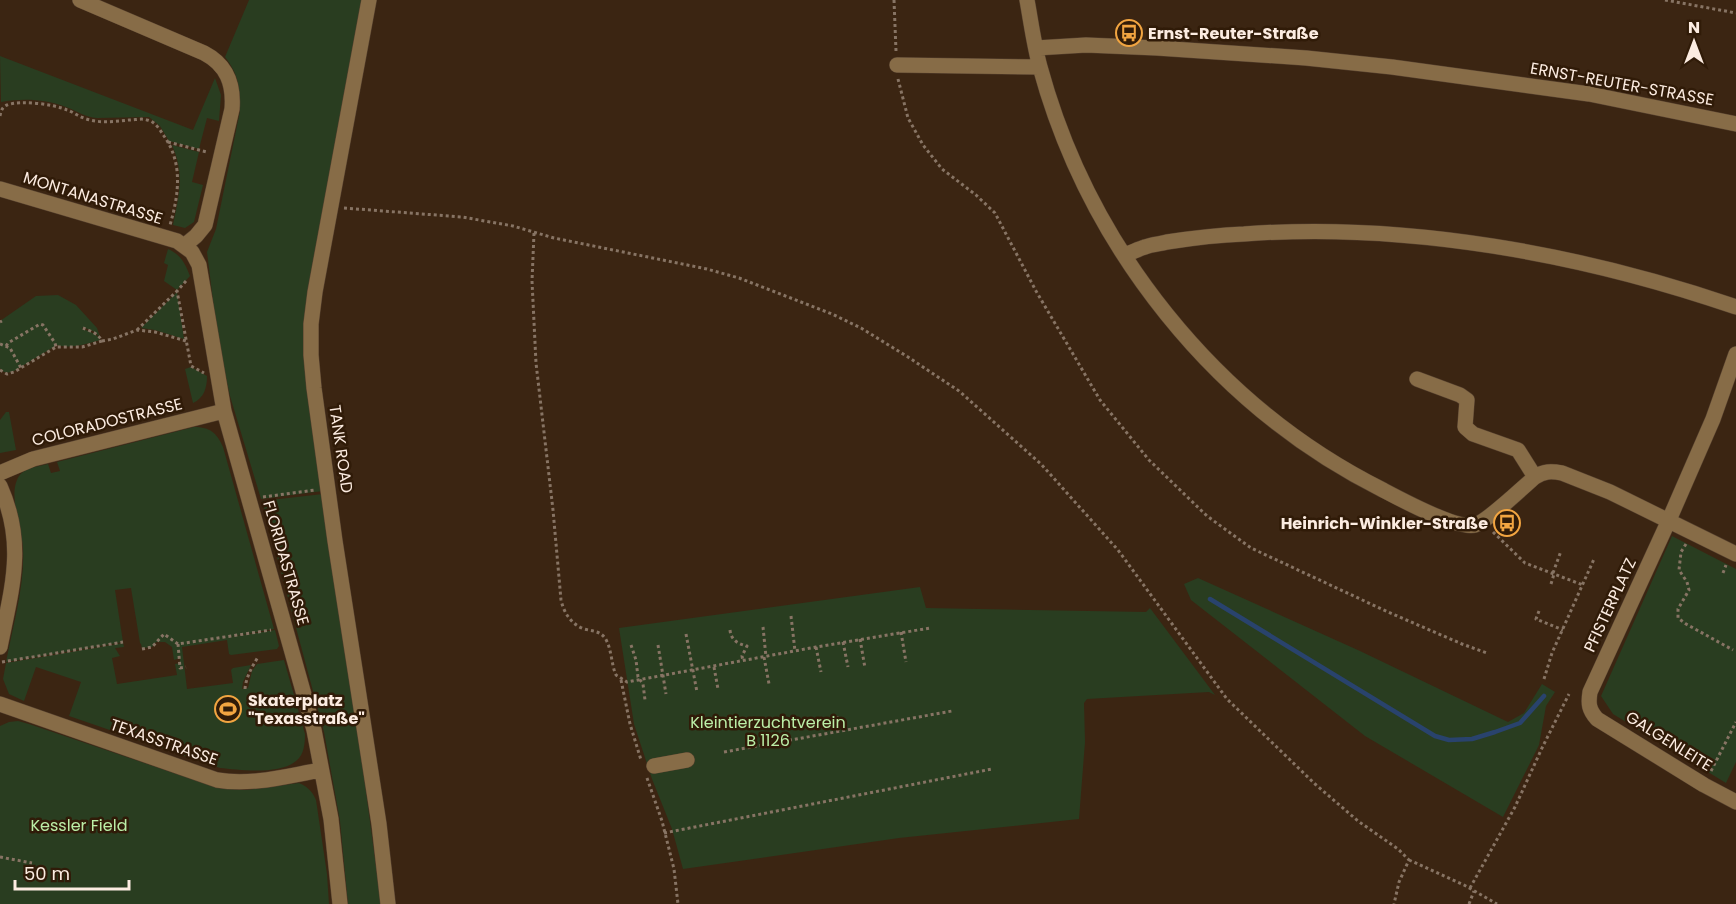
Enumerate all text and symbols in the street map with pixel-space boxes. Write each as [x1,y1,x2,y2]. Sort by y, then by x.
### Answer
north arrow [1664,12,1724,72]
text: N [1688,16,1700,39]
bus stop icon: Ernst-Reuter-Straße [1114,18,1144,48]
place label: Ernst-Reuter-Straße [1148,22,1319,45]
street label: ERNST-REUTER-STRASSE [1529,57,1715,111]
street label: MONTANASTRASSE [20,166,166,230]
street label: COLORADOSTRASSE [29,392,185,452]
street label: TANK ROAD [323,403,359,495]
street label: FLORIDASTRASSE [257,498,315,628]
bus stop icon: Heinrich-Winkler-Straße [1492,508,1522,538]
place label: Heinrich-Winkler-Straße [1281,512,1488,535]
street label: PFISTERPLATZ [1578,554,1642,656]
place label: Skaterplatz "Texasstraße" [248,689,365,730]
sports icon: Skaterplatz "Texasstraße" [213,694,243,724]
street label: GALGENLEITE [1621,705,1717,777]
park label: Kleintierzuchtverein B 1126 [690,711,846,752]
street label: TEXASSTRASSE [107,713,221,771]
park label: Kessler Field [31,814,127,837]
scale bar [15,853,129,891]
text: 50 m [24,861,70,886]

